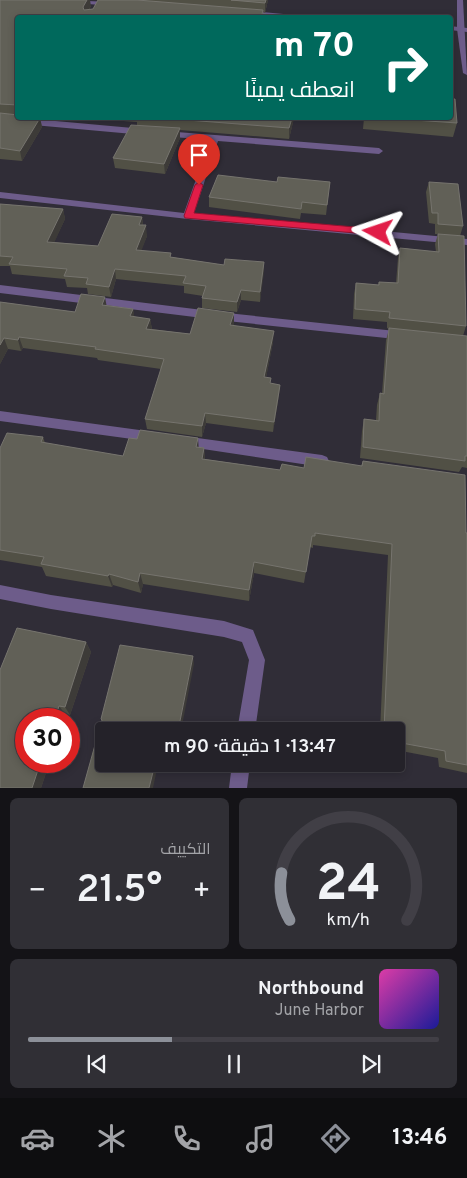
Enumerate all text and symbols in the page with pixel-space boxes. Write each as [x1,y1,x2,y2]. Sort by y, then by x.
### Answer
text: 70 m [274,25,355,69]
icon: right [373,35,438,100]
text: انعطف يمينًا [244,78,355,105]
pin [178,134,220,185]
icon: arrive [185,141,213,169]
position arrow [351,205,403,257]
speed limit sign: 30 [15,708,80,773]
text: 13:47 · 1 دقيقة · 90 m [164,735,336,759]
text: التكييف [160,840,211,860]
text: 24 [315,853,380,919]
text: 21.5° [76,867,162,916]
text: − [28,874,46,910]
text: + [192,874,211,910]
text: km/h [326,909,369,932]
text: Northbound [258,977,364,1001]
text: June Harbor [275,1001,364,1021]
icon: previous [83,1050,111,1078]
icon: pause [220,1050,248,1078]
icon: next [357,1050,385,1078]
icon: car [20,1121,55,1156]
icon: climate [94,1121,129,1156]
icon: phone [169,1121,204,1156]
icon: music [243,1121,278,1156]
icon: directions [318,1121,353,1156]
text: 13:46 [392,1125,447,1152]

